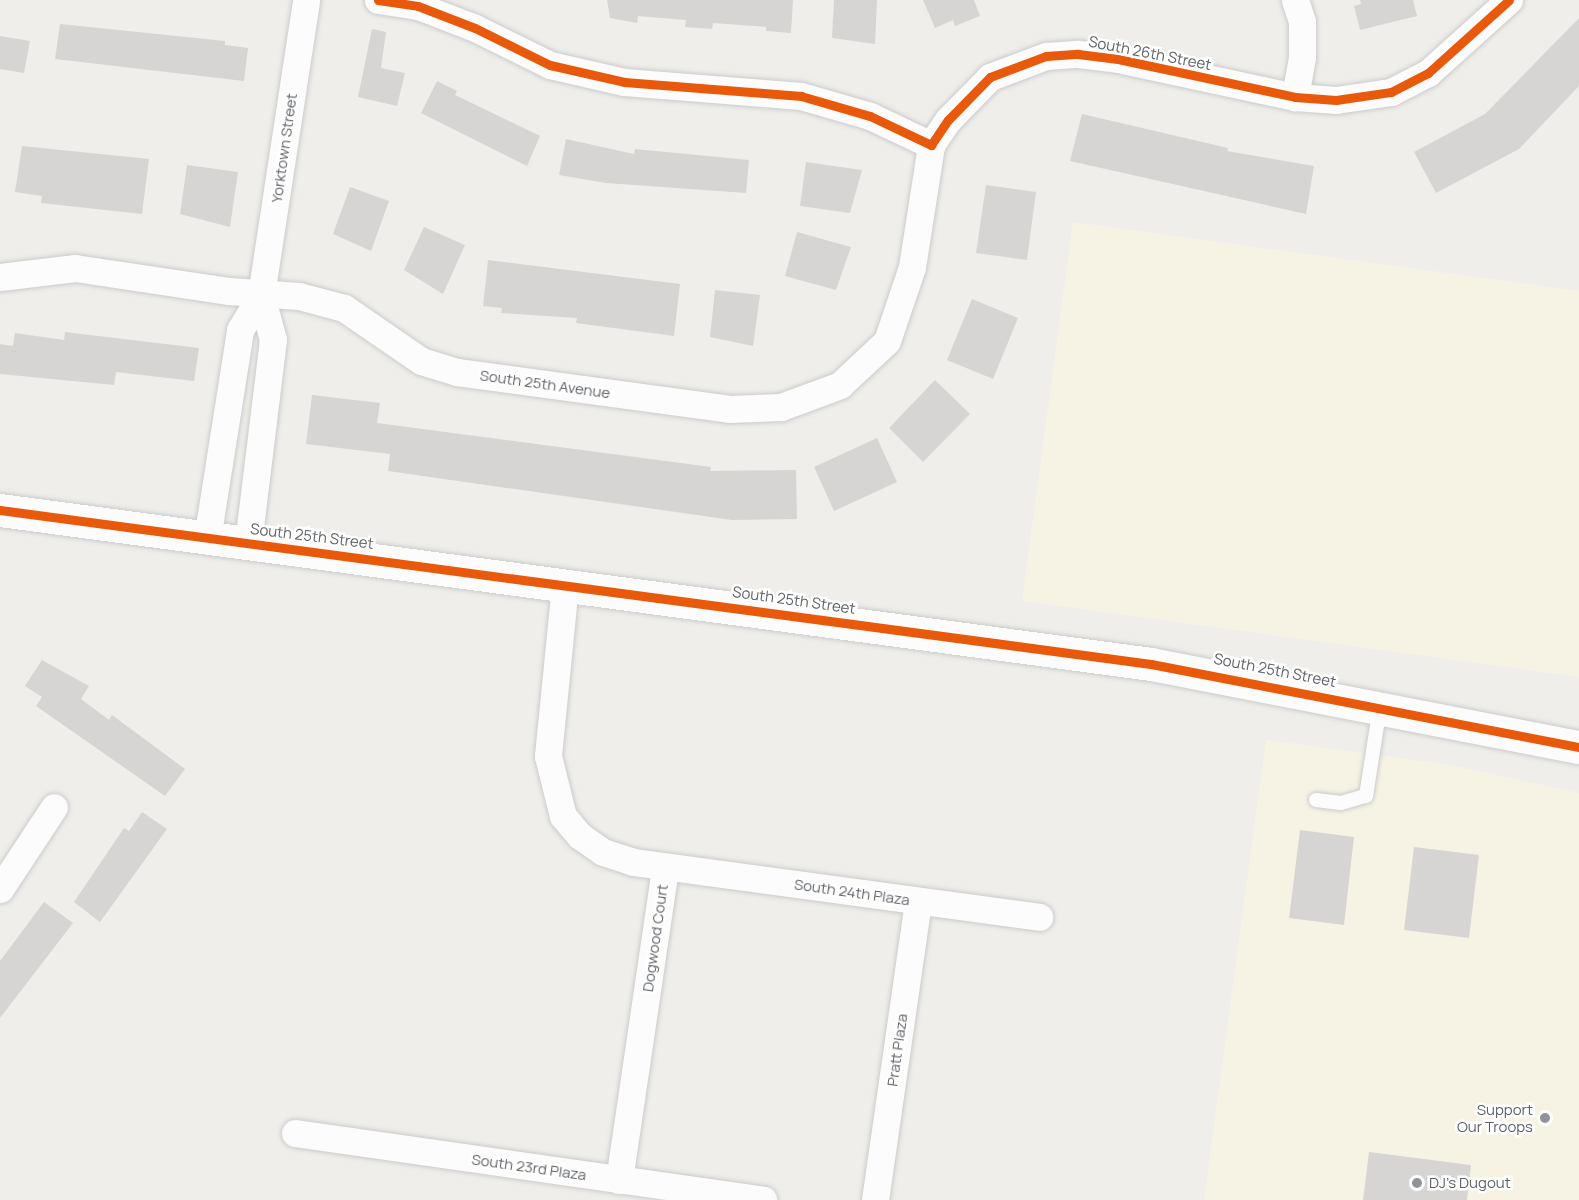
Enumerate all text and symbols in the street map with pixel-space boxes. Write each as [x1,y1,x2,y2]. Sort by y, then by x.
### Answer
street label: South 26th Street [1087,32,1213,74]
street label: Yorktown Street [267,92,301,204]
street label: South 25th Avenue [479,366,611,402]
street label: South 25th Street [249,520,375,552]
street label: South 25th Street [731,582,857,618]
street label: South 25th Street [1212,649,1338,691]
street label: South 24th Plaza [793,875,911,909]
street label: Dogwood Court [639,883,671,993]
street label: Pratt Plaza [883,1012,911,1088]
place label: Support Our Troops [1457,1100,1533,1135]
marker: Support Our Troops [1538,1111,1552,1125]
street label: South 23rd Plaza [470,1150,588,1184]
place label: DJ's Dugout [1429,1174,1511,1192]
marker: DJ's Dugout [1410,1176,1424,1190]

